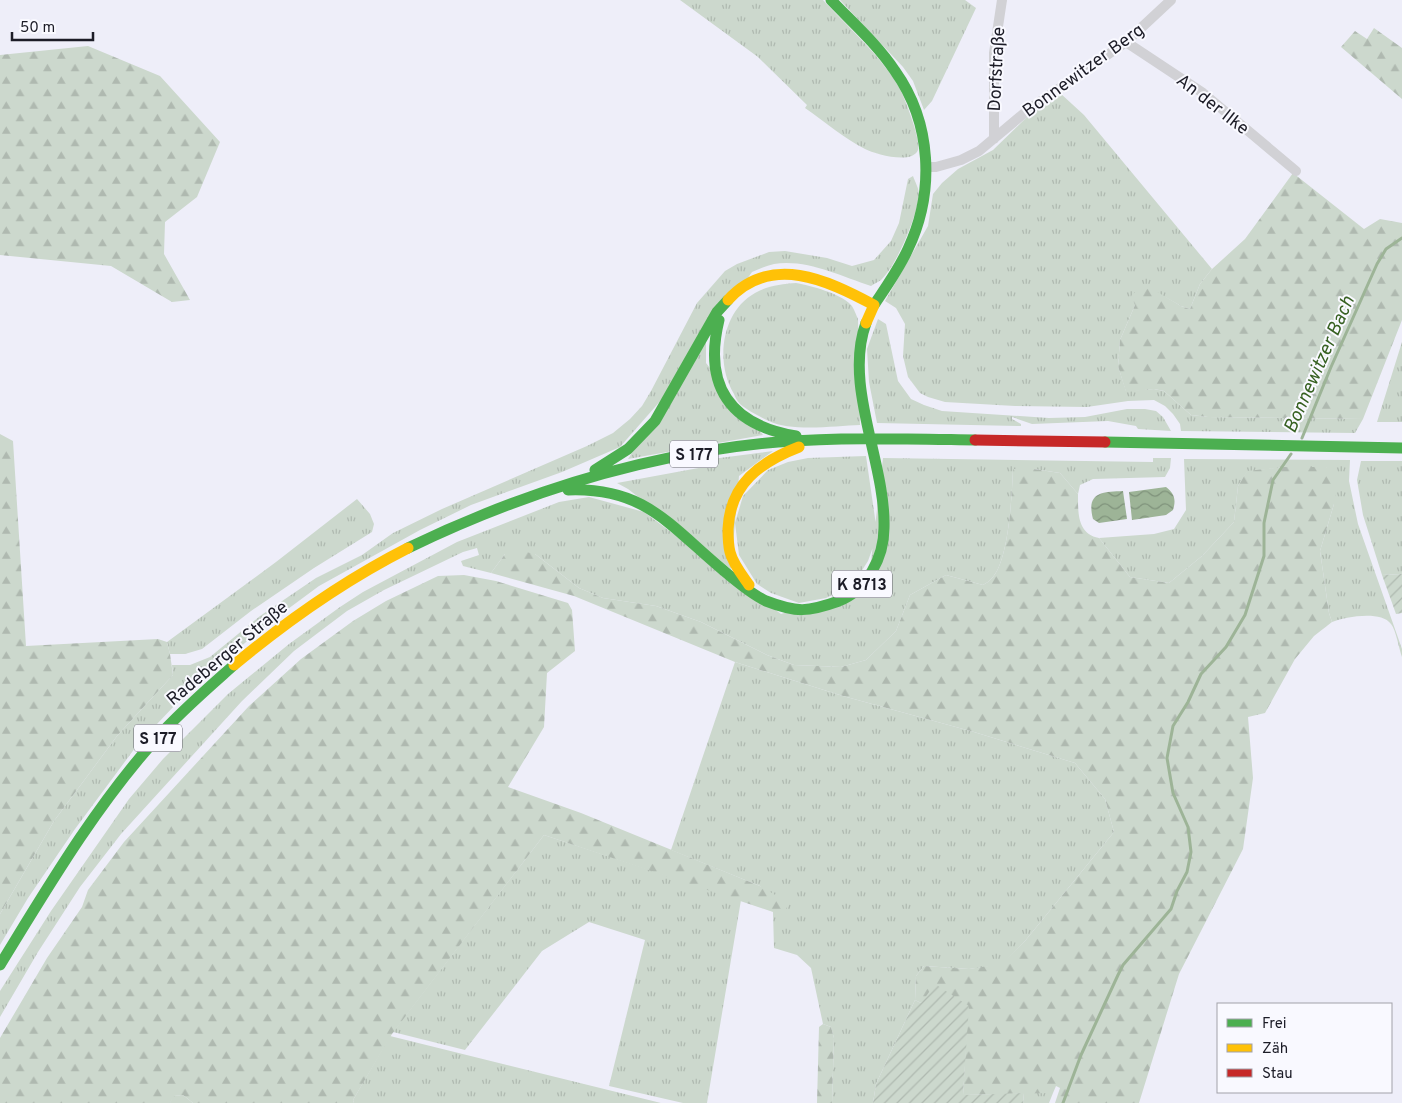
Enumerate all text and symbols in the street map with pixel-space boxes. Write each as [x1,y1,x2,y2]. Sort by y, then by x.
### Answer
scale bar [12,10,94,42]
text: 50 m [20,19,55,38]
street label: Bonnewitzer Berg [1019,19,1149,123]
street label: Dorfstraße [984,26,1011,112]
street label: An der Ilke [1171,70,1253,141]
water label: Bonnewitzer Bach [1279,292,1361,437]
road number: S 177 [670,440,718,468]
road number: K 8713 [832,570,892,598]
street label: Radeberger Straße [162,597,293,712]
road number: S 177 [134,724,182,751]
legend [1217,1003,1392,1093]
text: Frei [1262,1015,1287,1034]
text: Zäh [1262,1040,1288,1059]
text: Stau [1262,1065,1293,1084]

